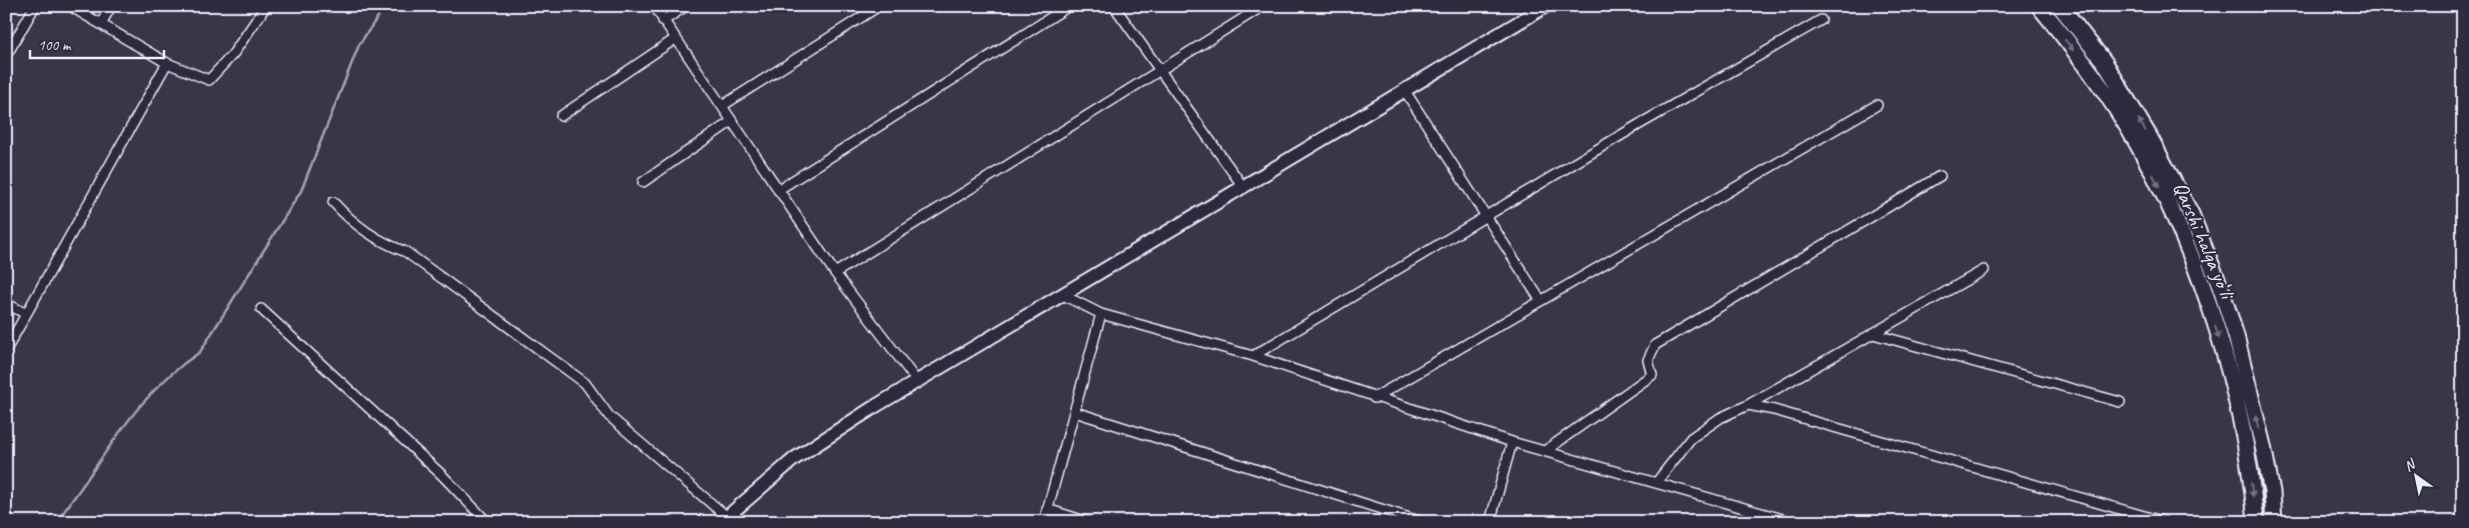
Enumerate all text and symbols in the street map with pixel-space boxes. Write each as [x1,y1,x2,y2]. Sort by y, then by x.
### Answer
scale bar [30,28,164,60]
text: 100 m [38,36,72,55]
one-way arrow [2063,38,2074,51]
one-way arrow [2138,119,2147,132]
one-way arrow [2152,174,2160,188]
street label: Qarshi halqa yoʻli [2168,178,2241,305]
one-way arrow [2214,324,2221,339]
one-way arrow [2253,415,2261,430]
north arrow [2392,450,2442,500]
text: N [2401,455,2419,475]
one-way arrow [2249,482,2257,498]

